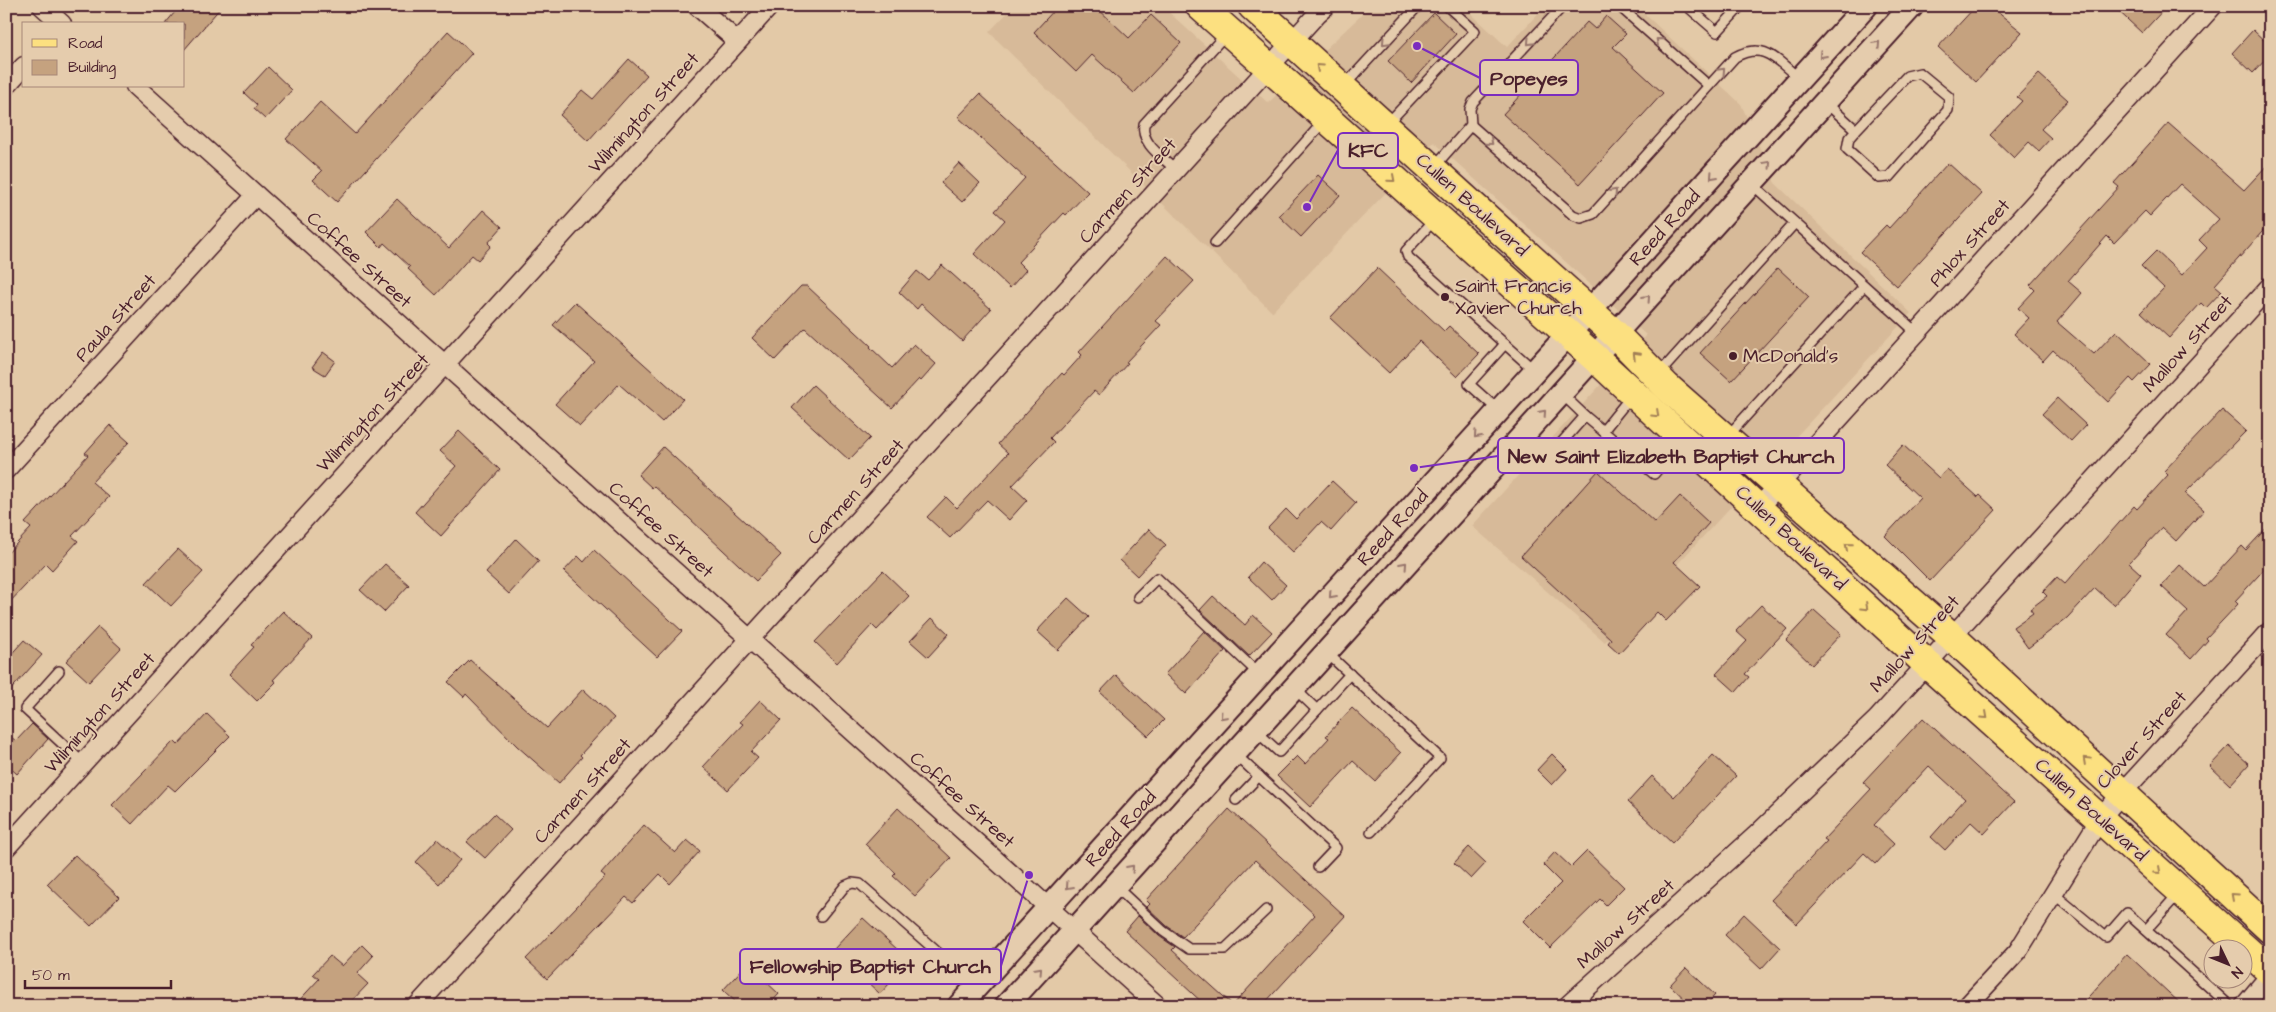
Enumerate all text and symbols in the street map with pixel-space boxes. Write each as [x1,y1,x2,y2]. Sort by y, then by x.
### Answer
legend [22,22,185,88]
text: Road [68,33,103,54]
one-way arrow [1526,36,1535,45]
one-way arrow [1382,37,1391,46]
one-way arrow [1655,38,1664,47]
one-way arrow [1871,40,1880,49]
street label: Wilmington Street [582,46,707,180]
one-way arrow [1819,50,1828,59]
text: Building [68,57,116,79]
callout: Popeyes [1480,60,1578,95]
one-way arrow [1316,64,1325,73]
text: Popeyes [1490,65,1568,94]
one-way arrow [1716,67,1725,76]
street label: Carmen Street [1073,132,1183,250]
callout: KFC [1338,133,1398,168]
one-way arrow [1484,136,1493,145]
text: KFC [1348,137,1389,165]
street label: Cullen Boulevard [1410,147,1534,263]
one-way arrow [1762,161,1771,170]
one-way arrow [1709,170,1718,179]
one-way arrow [1387,173,1396,182]
street label: Reed Road [1623,183,1707,272]
one-way arrow [1608,188,1617,197]
street label: Phlox Street [1923,193,2017,293]
street label: Coffee Street [300,205,418,315]
street label: Paula Street [69,268,163,368]
place label: Saint Francis Xavier Church [1455,273,1582,322]
street label: Mallow Street [2137,289,2240,399]
marker: Saint Francis Xavier Church [1439,291,1451,303]
one-way arrow [1642,294,1651,303]
place label: McDonald's [1743,343,1838,370]
street label: Wilmington Street [310,347,437,479]
marker: McDonald's [1727,350,1739,362]
one-way arrow [1633,352,1642,361]
one-way arrow [1650,408,1659,417]
one-way arrow [1537,410,1546,419]
one-way arrow [1473,430,1482,439]
street label: Carmen Street [801,433,911,551]
callout: New Saint Elizabeth Baptist Church [1498,438,1844,473]
text: New Saint Elizabeth Baptist Church [1508,443,1835,471]
street label: Coffee Street [602,475,720,585]
street label: Cullen Boulevard [1729,479,1853,597]
street label: Reed Road [1351,483,1435,572]
one-way arrow [1845,543,1854,552]
one-way arrow [1398,561,1407,570]
one-way arrow [1329,589,1338,598]
street label: Mallow Street [1864,589,1967,699]
one-way arrow [1860,601,1869,610]
street label: Wilmington Street [38,646,163,780]
street label: Clover Street [2090,685,2194,795]
one-way arrow [1220,710,1229,719]
one-way arrow [1980,710,1989,719]
street label: Carmen Street [528,732,638,850]
street label: Coffee Street [903,745,1021,855]
street label: Cullen Boulevard [2029,752,2153,868]
one-way arrow [2082,757,2091,766]
street label: Reed Road [1079,784,1163,873]
one-way arrow [1125,864,1134,873]
one-way arrow [2153,865,2162,874]
street label: Mallow Street [1571,872,1681,975]
one-way arrow [1066,881,1075,890]
one-way arrow [2230,893,2239,902]
north arrow [2204,940,2254,990]
callout: Fellowship Baptist Church [740,949,1001,984]
text: Fellowship Baptist Church [749,953,992,981]
scale bar [25,957,171,989]
text: N [2226,962,2247,982]
text: 50 m [32,965,70,986]
one-way arrow [1033,966,1042,975]

